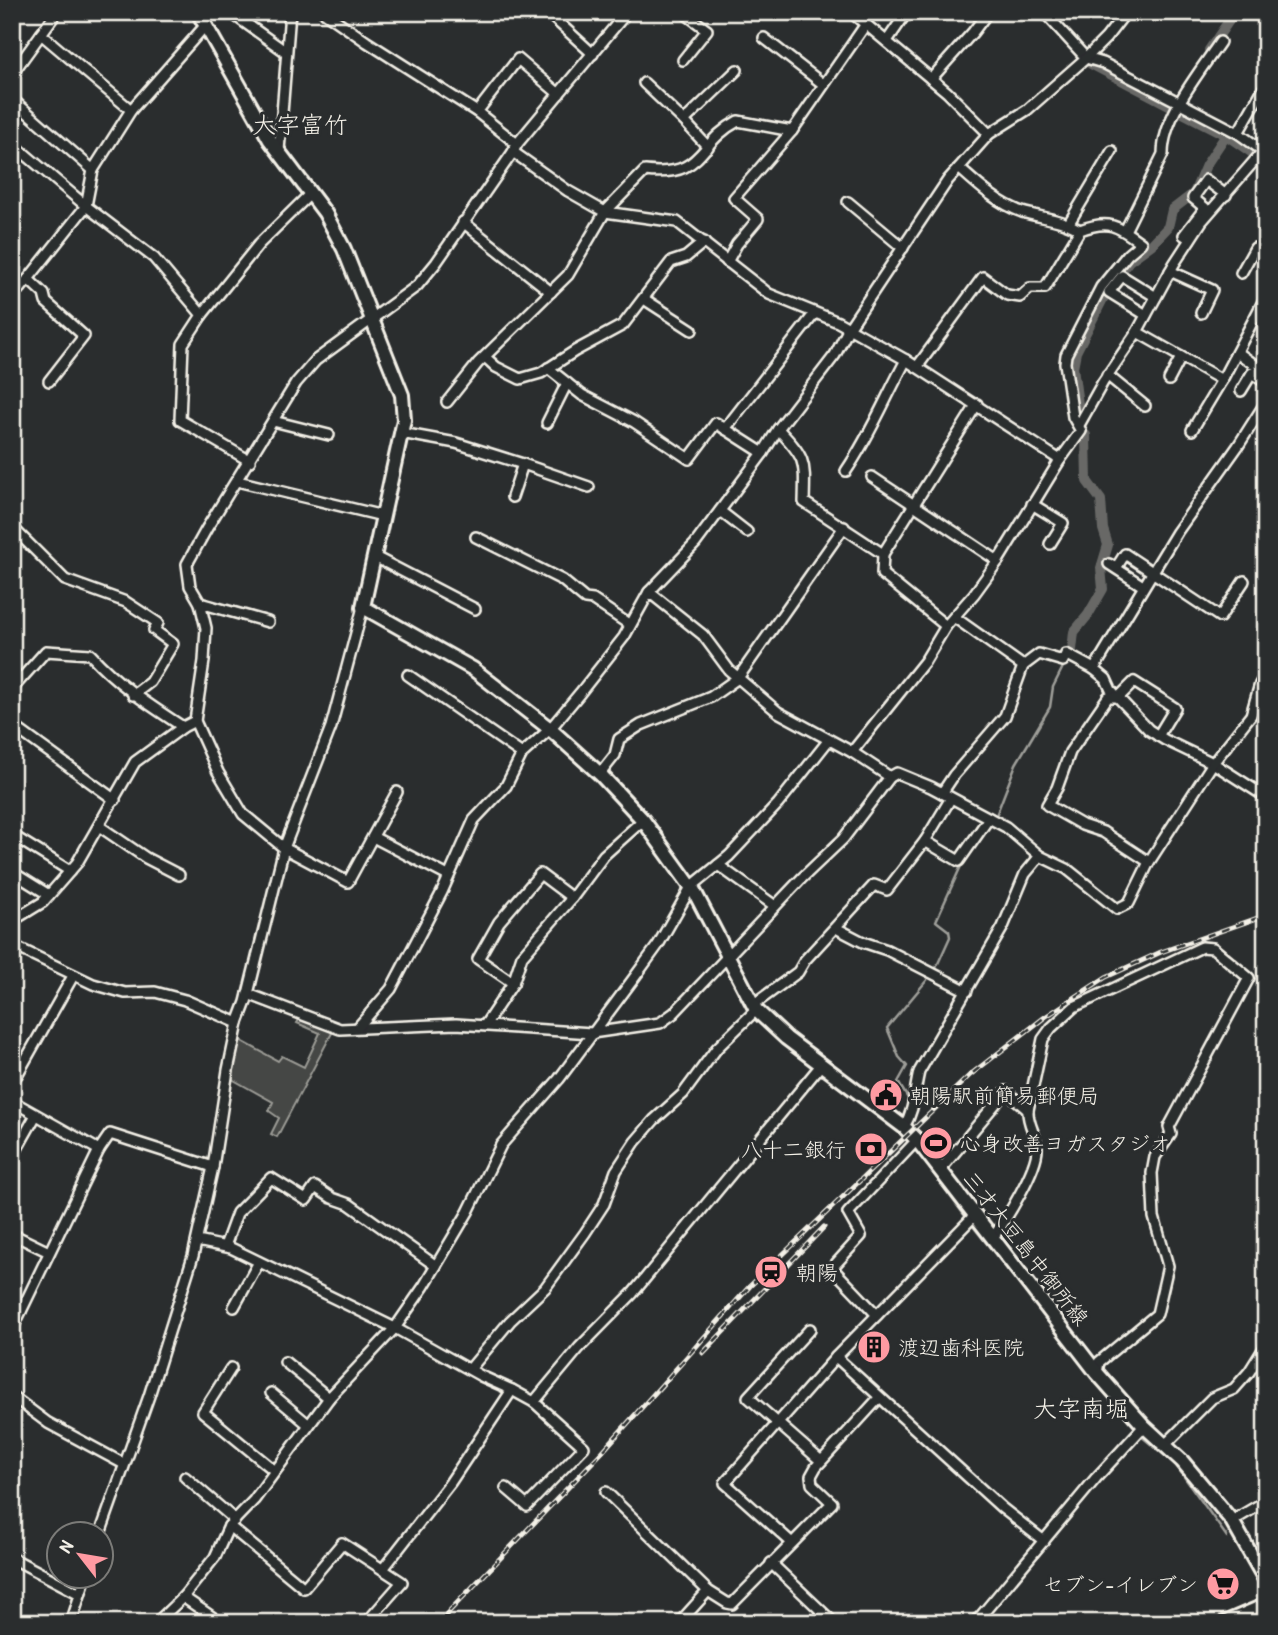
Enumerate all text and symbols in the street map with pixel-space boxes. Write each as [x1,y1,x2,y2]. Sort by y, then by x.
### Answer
district label: 大字富竹 [252,108,348,140]
public building icon: 朝陽駅前簡易郵便局 [867,1076,905,1114]
place label: 朝陽駅前簡易郵便局 [910,1081,1099,1110]
sports icon: 心身改善ヨガスタジオ [917,1124,955,1162]
place label: 心身改善ヨガスタジオ [960,1129,1171,1158]
bank icon: 八十二銀行 [852,1130,890,1168]
place label: 八十二銀行 [741,1135,846,1164]
street label: 三才大豆島中御所線 [956,1165,1096,1331]
station icon: 朝陽 [752,1253,790,1291]
place label: 朝陽 [796,1258,838,1287]
building icon: 渡辺歯科医院 [855,1328,893,1366]
place label: 渡辺歯科医院 [898,1333,1024,1362]
district label: 大字南堀 [1033,1392,1129,1424]
north arrow [46,1520,116,1590]
text: N [52,1535,79,1557]
supermarket icon: セブン-イレブン [1204,1565,1242,1603]
place label: セブン-イレブン [1043,1570,1198,1599]

